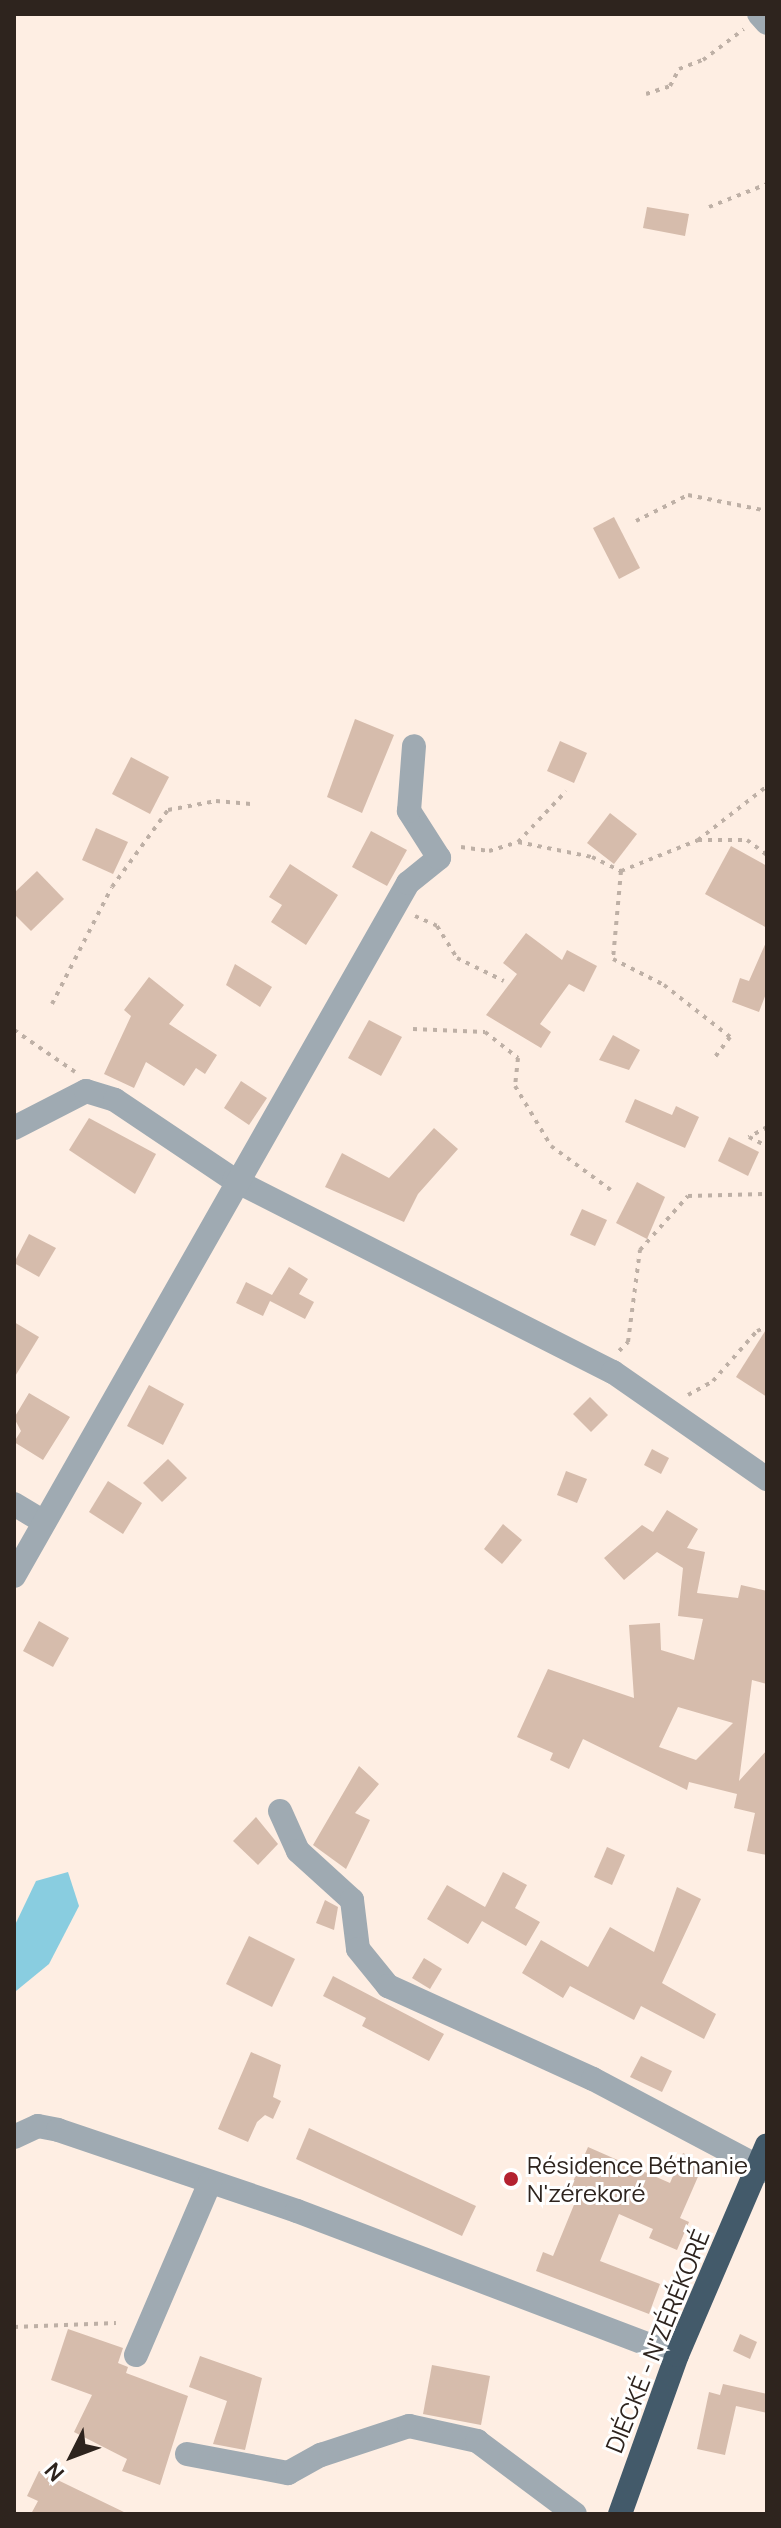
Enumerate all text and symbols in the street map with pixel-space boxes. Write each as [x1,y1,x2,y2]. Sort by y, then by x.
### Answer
place label: Résidence Béthanie N'zérekoré [527,2151,748,2207]
marker: Résidence Béthanie N'zérekoré [502,2170,520,2188]
street label: DIÉCKÉ - N'ZÉRÉKORÉ [599,2225,715,2457]
north arrow [32,2416,112,2496]
text: N [38,2456,71,2488]

